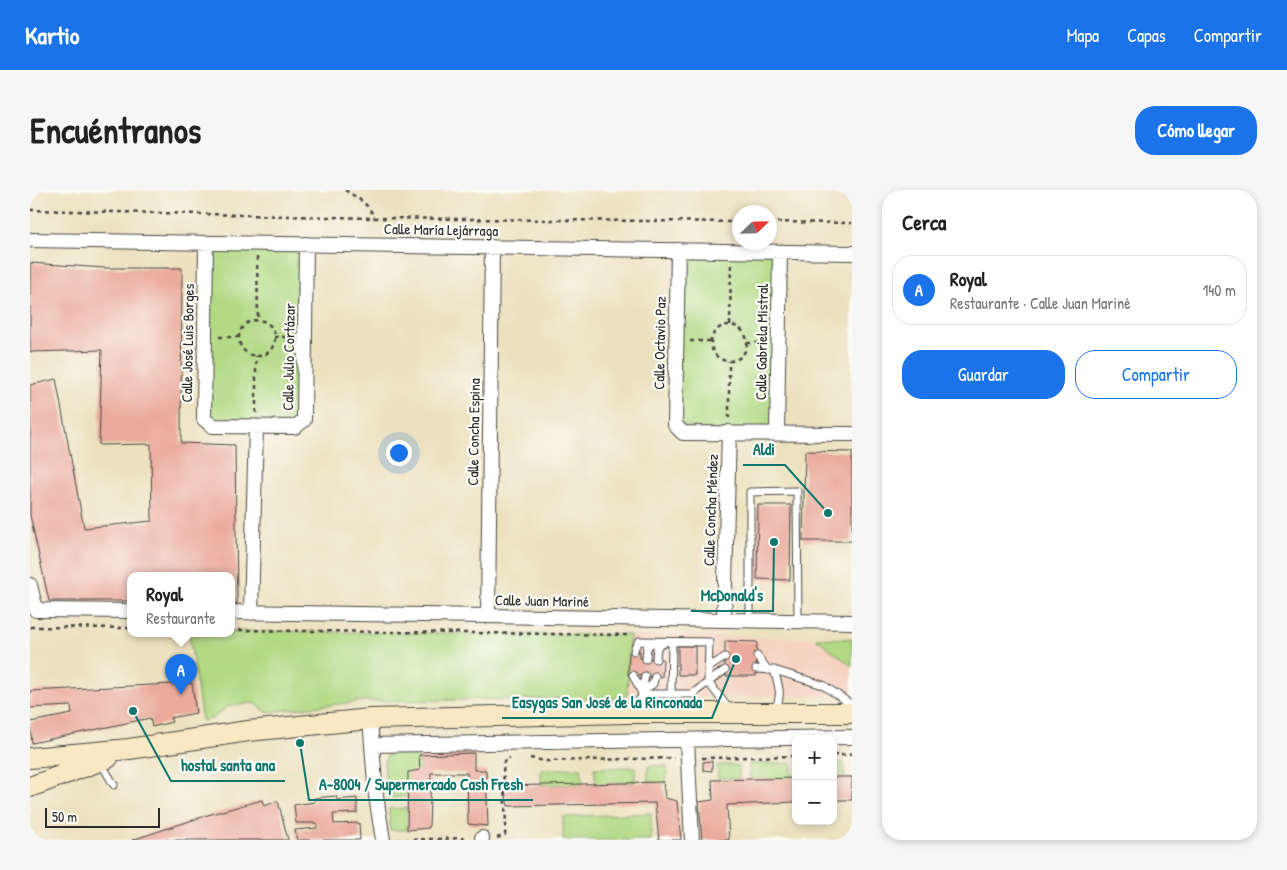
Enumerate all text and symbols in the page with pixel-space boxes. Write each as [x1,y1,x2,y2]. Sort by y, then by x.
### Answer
text: Kartio [25,19,80,51]
text: Mapa [1067,23,1099,48]
text: Capas [1127,23,1166,48]
text: Compartir [1194,23,1262,48]
button: Cómo llegar [1135,106,1257,155]
text: Encuéntranos [30,107,201,154]
north arrow [732,205,777,250]
text: Cerca [902,208,946,237]
street label: Calle María Lejárraga [384,218,498,241]
text: Royal [950,266,987,292]
text: A [915,279,923,301]
text: 140 m [1202,279,1236,301]
street label: Calle José Luis Borges [176,283,199,403]
street label: Calle Gabriela Mistral [750,284,773,400]
text: Restaurante · Calle Juan Mariné [950,292,1131,314]
street label: Calle Octavio Paz [648,295,671,390]
street label: Calle Julio Cortázar [277,303,300,411]
button: Guardar [902,350,1065,399]
button: Compartir [1075,350,1237,399]
street label: Calle Concha Espina [462,378,485,486]
callout: Aldi [743,434,785,465]
text: Aldi [753,438,775,460]
your location [386,440,412,466]
street label: Calle Concha Méndez [698,453,723,567]
popup [127,572,235,637]
callout: McDonald's [691,580,773,611]
text: Royal [146,581,183,607]
text: McDonald's [701,584,764,606]
street label: Calle Juan Mariné [495,589,589,612]
text: Restaurante [146,607,216,629]
pin: A [165,654,197,695]
callout: Easygas San José de la Rinconada [502,687,712,718]
text: Easygas San José de la Rinconada [512,691,703,714]
map controls [792,735,837,825]
button: + [792,735,837,780]
callout: hostal santa ana [171,750,285,781]
text: hostal santa ana [181,754,276,776]
callout: A-8004 / Supermercado Cash Fresh [309,769,533,800]
text: A-8004 / Supermercado Cash Fresh [319,773,523,796]
button: − [792,780,837,825]
scale bar [45,805,160,828]
text: 50 m [52,807,77,826]

